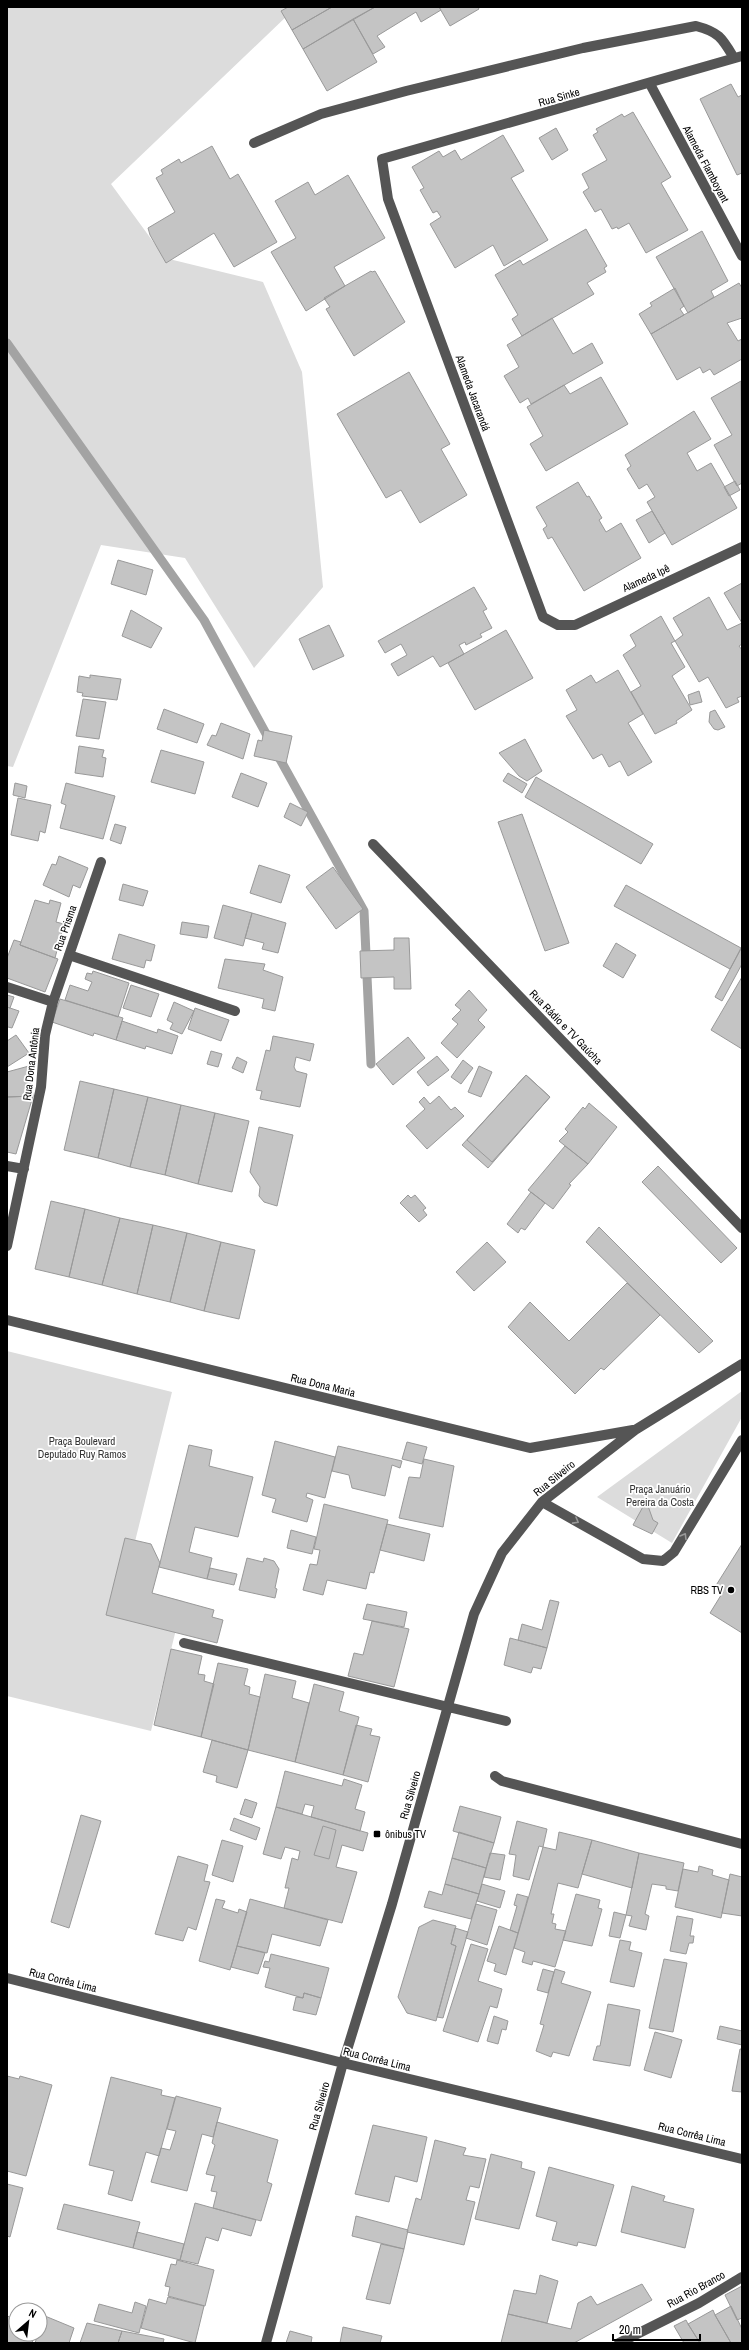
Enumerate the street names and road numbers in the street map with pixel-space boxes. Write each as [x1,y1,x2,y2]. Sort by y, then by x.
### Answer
street label: Rua Sinke [537,84,581,110]
street label: Alameda Flamboyant [679,122,732,205]
street label: Alameda Jacarandá [452,352,493,433]
street label: Alameda Ipê [619,561,672,595]
street label: Rua Prisma [51,903,79,953]
street label: Rua Rádio e TV Gaúcha [527,987,605,1067]
street label: Rua Dona Antônia [20,1027,42,1101]
street label: Rua Dona Maria [289,1370,357,1400]
street label: Rua Silveiro [530,1457,578,1499]
street label: Rua Silveiro [396,1769,424,1821]
street label: Rua Corrêa Lima [28,1965,98,1995]
street label: Rua Corrêa Lima [342,2044,412,2074]
street label: Rua Silveiro [305,2080,333,2132]
street label: Rua Corrêa Lima [657,2119,727,2149]
street label: Rua Rio Branco [665,2267,727,2311]

